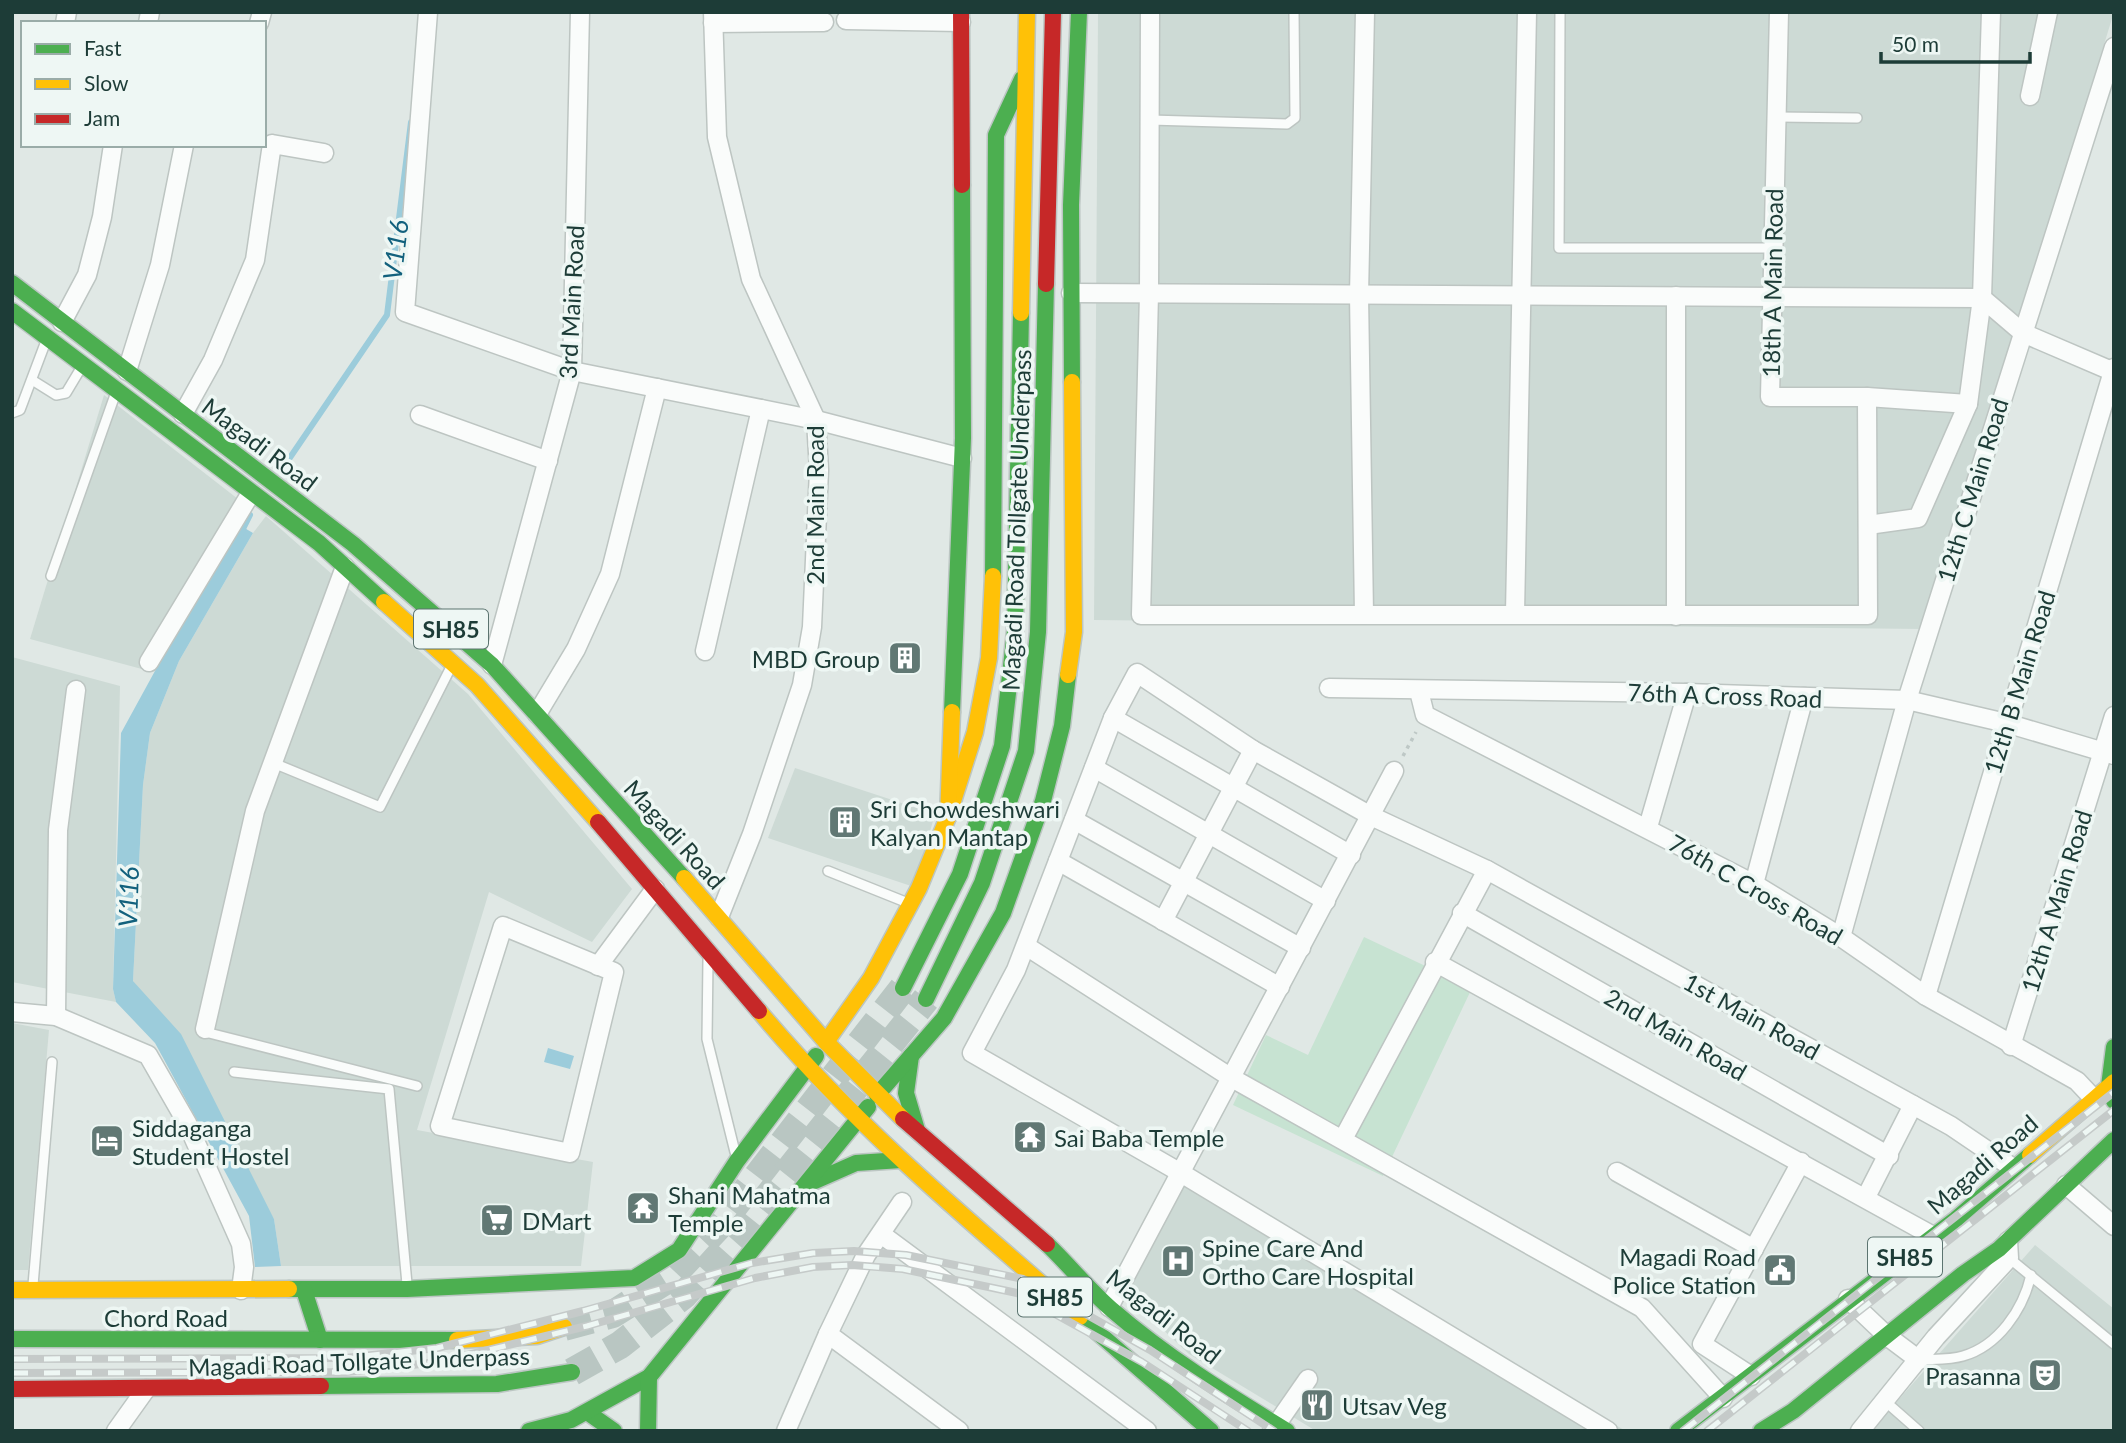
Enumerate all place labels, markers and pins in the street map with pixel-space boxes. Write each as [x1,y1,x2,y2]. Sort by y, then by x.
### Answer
building icon: MBD Group [886,639,924,677]
place label: MBD Group [752,644,880,673]
place label: Sri Chowdeshwari Kalyan Mantap [870,794,1060,851]
building icon: Sri Chowdeshwari Kalyan Mantap [826,803,864,841]
place label: Siddaganga Student Hostel [132,1113,289,1170]
temple icon: Sai Baba Temple [1011,1118,1049,1156]
hotel icon: Siddaganga Student Hostel [88,1122,126,1160]
place label: Sai Baba Temple [1054,1123,1224,1152]
place label: Shani Mahatma Temple [668,1180,831,1237]
temple icon: Shani Mahatma Temple [624,1189,662,1227]
supermarket icon: DMart [478,1201,516,1239]
place label: DMart [522,1206,592,1235]
place label: Spine Care And Ortho Care Hospital [1202,1233,1414,1290]
hospital icon: Spine Care And Ortho Care Hospital [1159,1242,1197,1280]
place label: Magadi Road Police Station [1612,1242,1756,1299]
public building icon: Magadi Road Police Station [1761,1251,1799,1289]
theatre icon: Prasanna [2026,1356,2064,1394]
place label: Prasanna [1925,1361,2021,1390]
restaurant icon: Utsav Veg [1298,1386,1336,1424]
place label: Utsav Veg [1342,1391,1447,1420]

